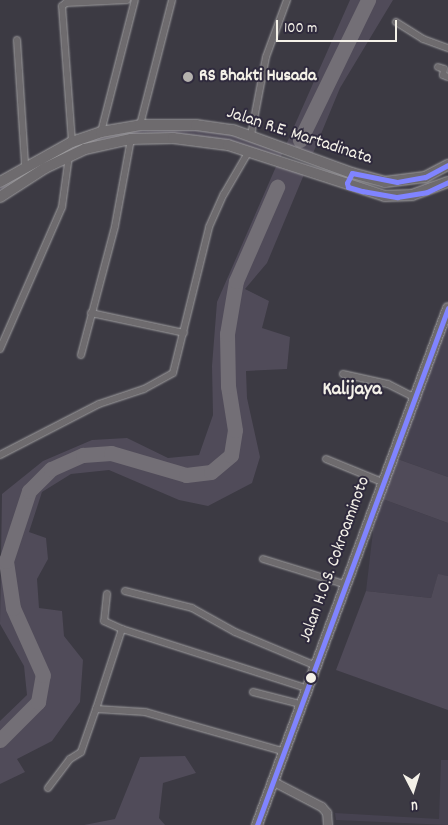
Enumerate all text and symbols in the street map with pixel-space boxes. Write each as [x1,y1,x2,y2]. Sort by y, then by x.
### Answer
scale bar [278,10,399,42]
text: 100 m [284,18,317,40]
place label: RS Bhakti Husada [199,66,316,88]
marker: RS Bhakti Husada [181,70,195,84]
street label: Jalan R.E. Martadinata [224,103,374,171]
district label: Kalijaya [322,378,382,402]
street label: Jalan H.O.S. Cokroaminoto [296,474,376,646]
unlabelled marker [306,673,316,683]
north arrow [388,765,438,815]
text: U [410,795,419,815]

